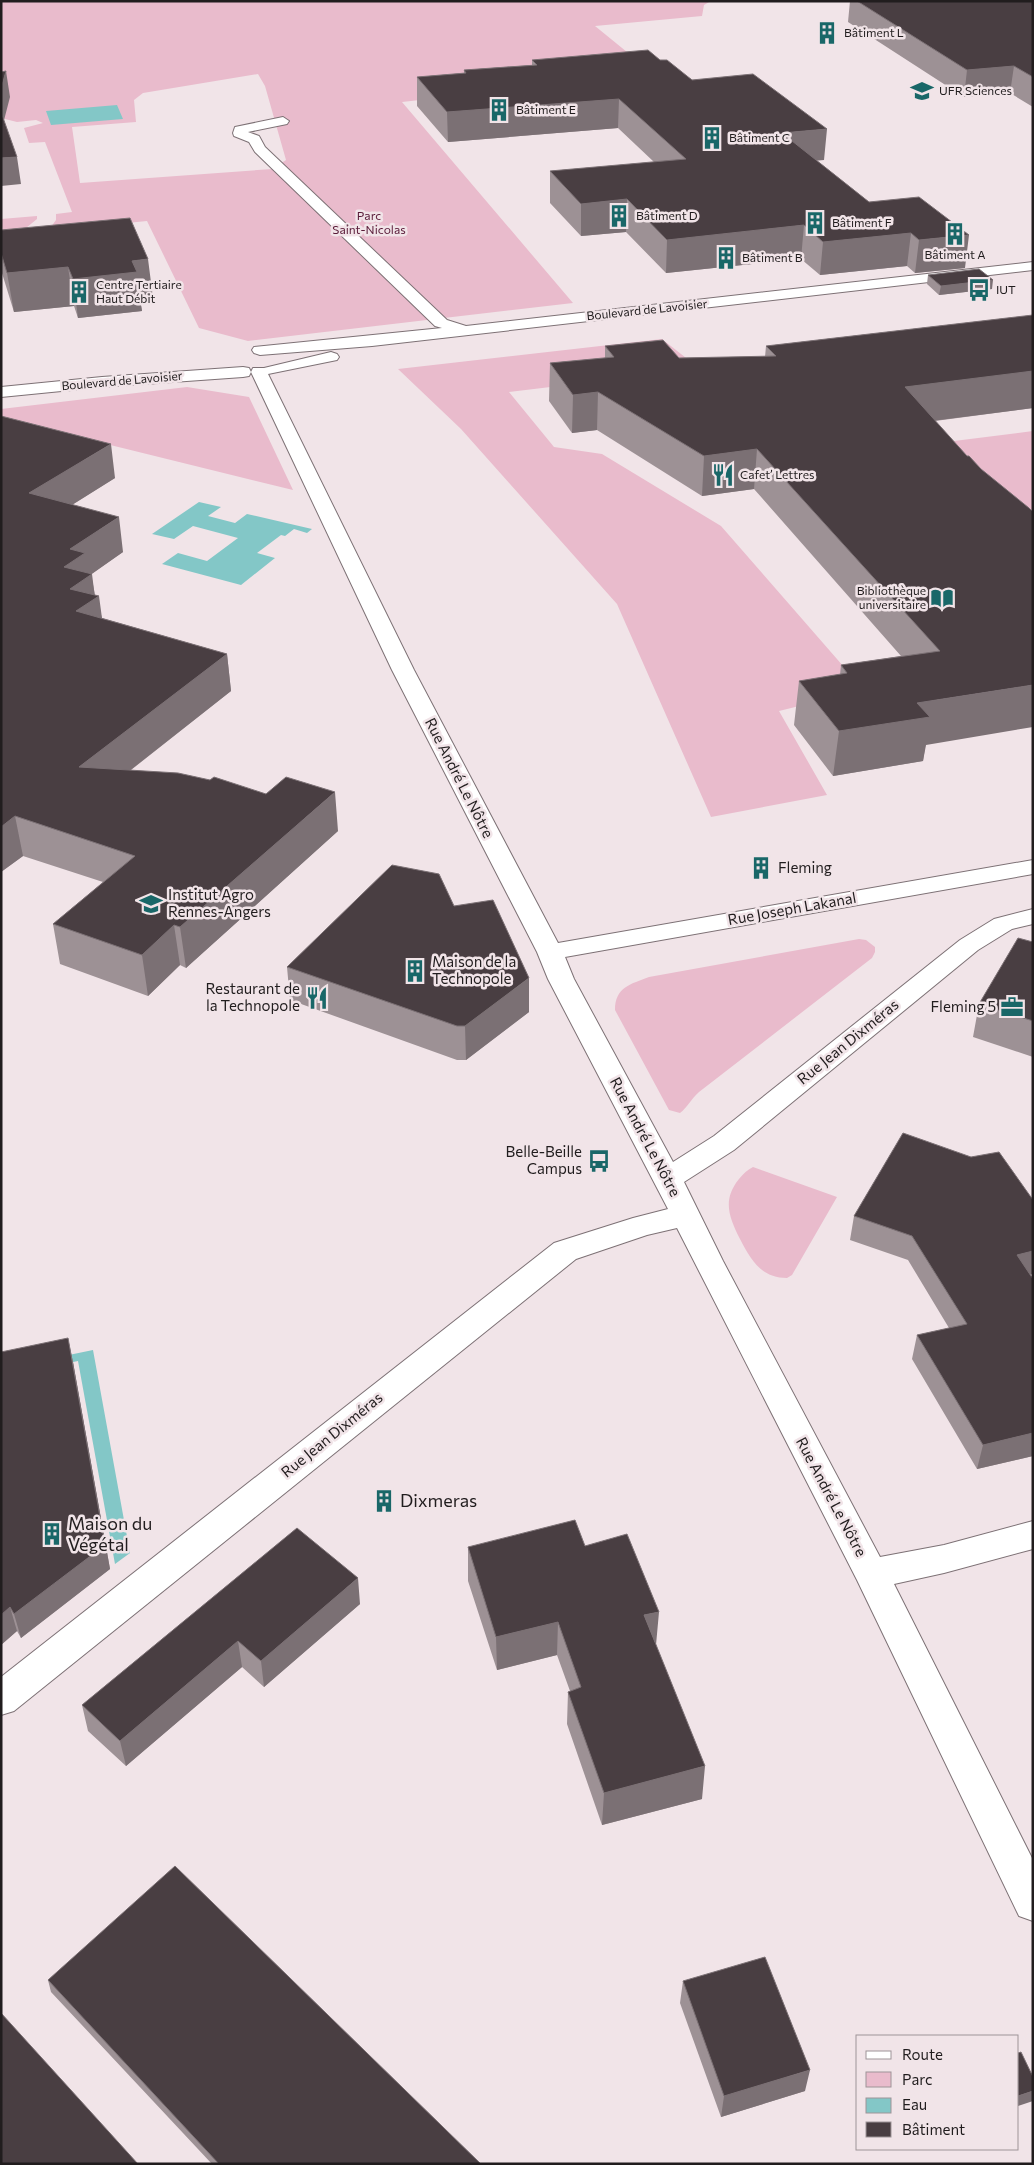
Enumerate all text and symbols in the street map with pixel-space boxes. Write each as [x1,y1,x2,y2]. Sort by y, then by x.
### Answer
building icon: Bâtiment L [814,20,840,46]
place label: Bâtiment L [844,25,904,39]
school or university icon: UFR Sciences [909,78,935,104]
place label: UFR Sciences [939,83,1012,97]
building icon: Bâtiment E [486,97,512,123]
place label: Bâtiment E [516,102,576,116]
building icon: Bâtiment C [699,125,725,151]
place label: Bâtiment C [729,130,790,144]
building icon: Bâtiment D [606,203,632,229]
park label: Parc Saint-Nicolas [332,208,406,236]
place label: Bâtiment D [636,208,698,222]
building icon: Bâtiment F [802,210,828,236]
place label: Bâtiment F [832,215,892,229]
building icon: Bâtiment A [942,221,968,247]
building icon: Bâtiment B [713,245,739,271]
place label: Bâtiment A [924,247,986,261]
place label: Bâtiment B [742,250,803,264]
place label: Centre Tertiaire Haut Débit [96,277,182,305]
bus stop icon: IUT [966,277,992,303]
building icon: Centre Tertiaire Haut Débit [66,279,92,305]
place label: IUT [996,282,1016,296]
street label: Boulevard de Lavoisier [586,296,708,322]
street label: Boulevard de Lavoisier [61,368,183,392]
restaurant icon: Cafet’ Lettres [710,462,736,488]
place label: Cafet’ Lettres [740,467,815,481]
place label: Bibliothèque universitaire [857,583,926,611]
library icon: Bibliothèque universitaire [929,585,955,611]
street label: Rue André Le Nôtre [422,714,498,841]
building icon: Fleming [748,855,774,881]
place label: Fleming [778,858,832,876]
place label: Institut Agro Rennes-Angers [168,885,271,920]
street label: Rue Joseph Lakanal [726,888,857,928]
school or university icon: Institut Agro Rennes-Angers [138,891,164,917]
place label: Maison de la Technopole [432,952,516,987]
building icon: Maison de la Technopole [402,958,428,984]
place label: Restaurant de la Technopole [205,979,300,1014]
restaurant icon: Restaurant de la Technopole [304,985,330,1011]
office icon: Fleming 5 [999,994,1025,1020]
street label: Rue Jean Dixméras [793,995,902,1088]
place label: Fleming 5 [931,997,996,1015]
street label: Rue André Le Nôtre [607,1074,685,1199]
place label: Belle-Beille Campus [506,1142,582,1177]
bus stop icon: Belle-Beille Campus [586,1148,612,1174]
street label: Rue Jean Dixméras [277,1388,386,1481]
street label: Rue André Le Nôtre [793,1434,871,1559]
building icon: Dixmeras [371,1488,397,1514]
place label: Dixmeras [400,1489,477,1511]
place label: Maison du Végétal [68,1512,152,1555]
building icon: Maison du Végétal [39,1521,65,1547]
legend [856,2035,1019,2150]
text: Route [902,2045,943,2063]
text: Parc [902,2070,932,2088]
text: Eau [902,2095,927,2113]
text: Bâtiment [902,2120,965,2138]

